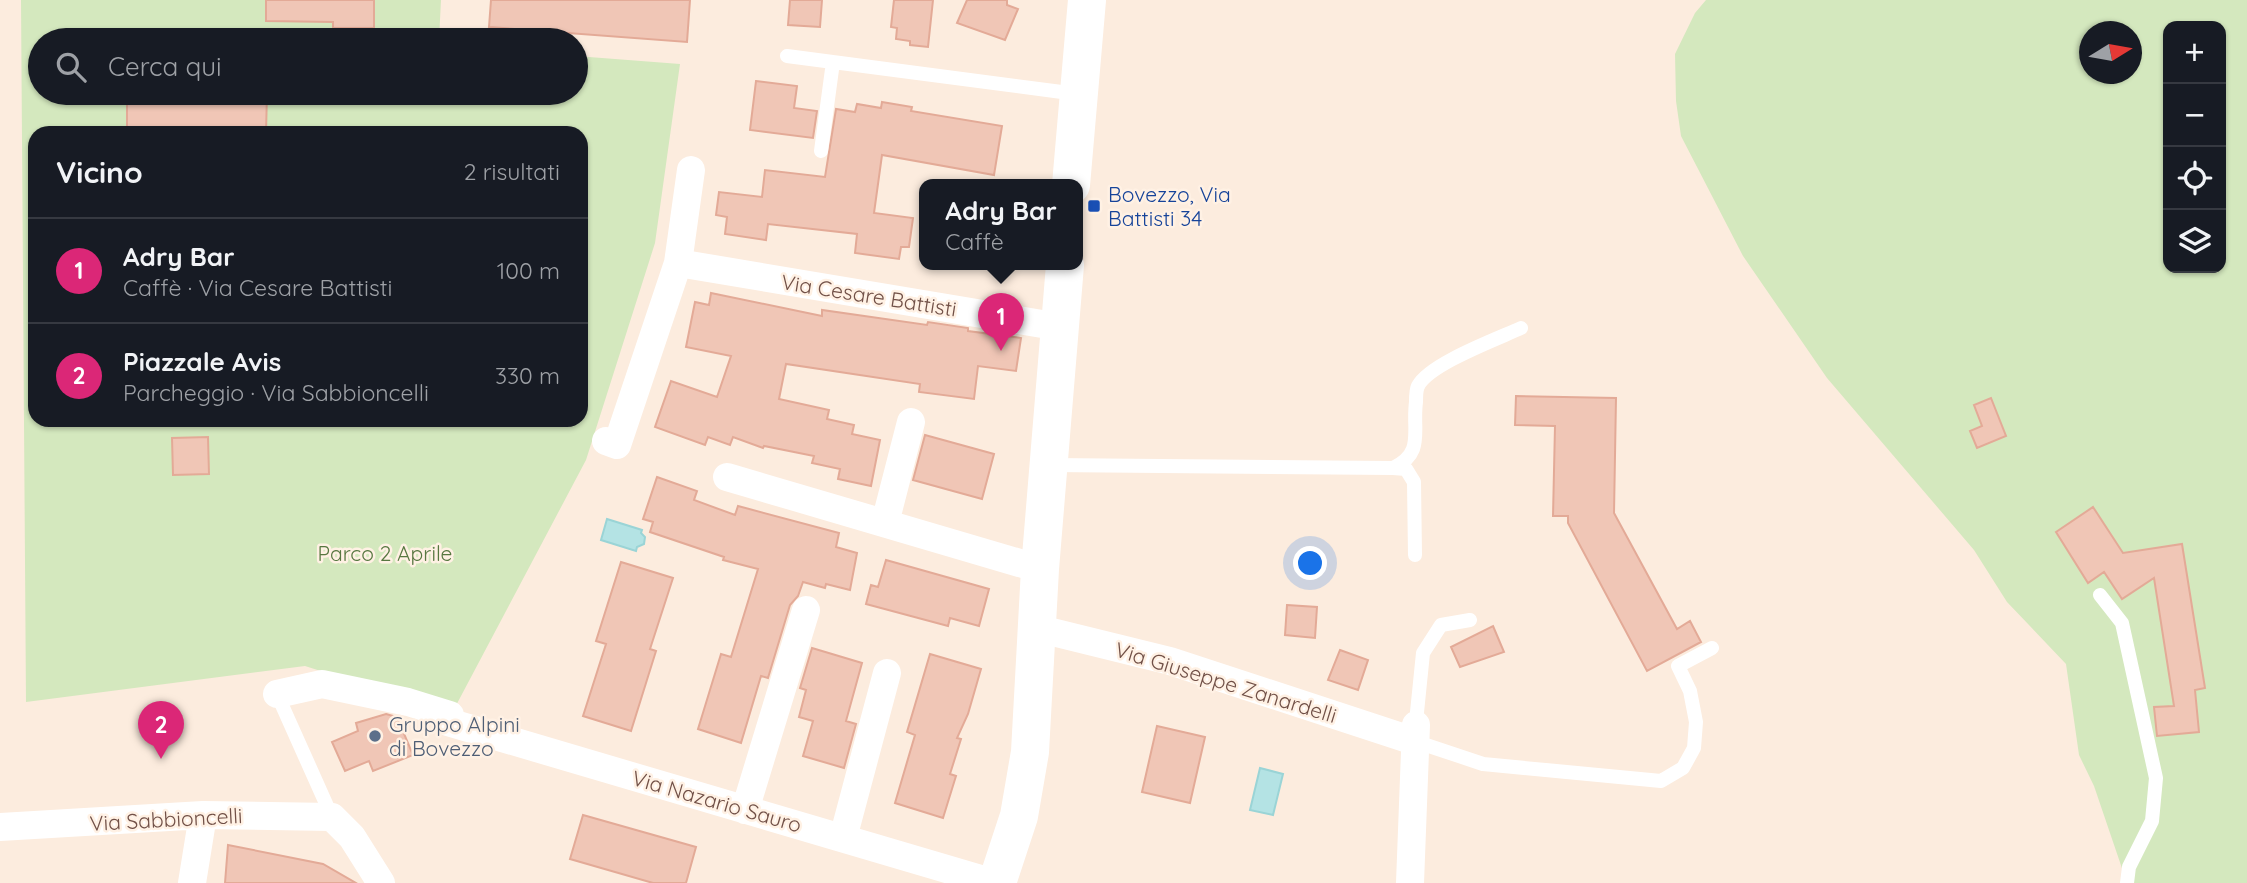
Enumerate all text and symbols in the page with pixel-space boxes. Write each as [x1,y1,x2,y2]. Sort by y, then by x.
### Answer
north arrow [2079,21,2142,84]
map controls [2163,21,2226,273]
button: + [2163,21,2226,84]
search box [28,28,588,105]
icon: search [52,48,90,86]
text: Cerca qui [108,50,222,83]
button: − [2163,84,2226,147]
button: locate [2163,147,2226,210]
text: Vicino [56,153,143,191]
text: 2 risultati [464,157,560,186]
popup [919,179,1083,270]
place label: Bovezzo, Via Battisti 34 [1108,181,1231,231]
text: Adry Bar [945,194,1057,227]
marker: Bovezzo, Via Battisti 34 [1086,198,1102,214]
button: layers [2163,210,2226,273]
text: Caffè [945,227,1004,256]
text: Adry Bar [123,240,234,273]
text: 1 [75,256,83,285]
text: 100 m [497,256,560,285]
street label: Via Cesare Battisti [780,268,958,322]
text: Caffè · Via Cesare Battisti [123,273,392,302]
pin: 1 [978,293,1024,351]
text: Piazzale Avis [123,345,281,378]
text: 2 [72,361,86,390]
text: 330 m [495,361,560,390]
text: Parcheggio · Via Sabbioncelli [123,378,429,407]
park label: Parco 2 Aprile [318,540,452,566]
your location [1293,546,1327,580]
street label: Via Giuseppe Zanardelli [1112,636,1340,728]
pin: 2 [138,701,184,759]
place label: Gruppo Alpini di Bovezzo [389,711,520,761]
marker: Gruppo Alpini di Bovezzo [367,728,383,744]
street label: Via Nazario Sauro [629,764,805,838]
street label: Via Sabbioncelli [89,802,243,836]

